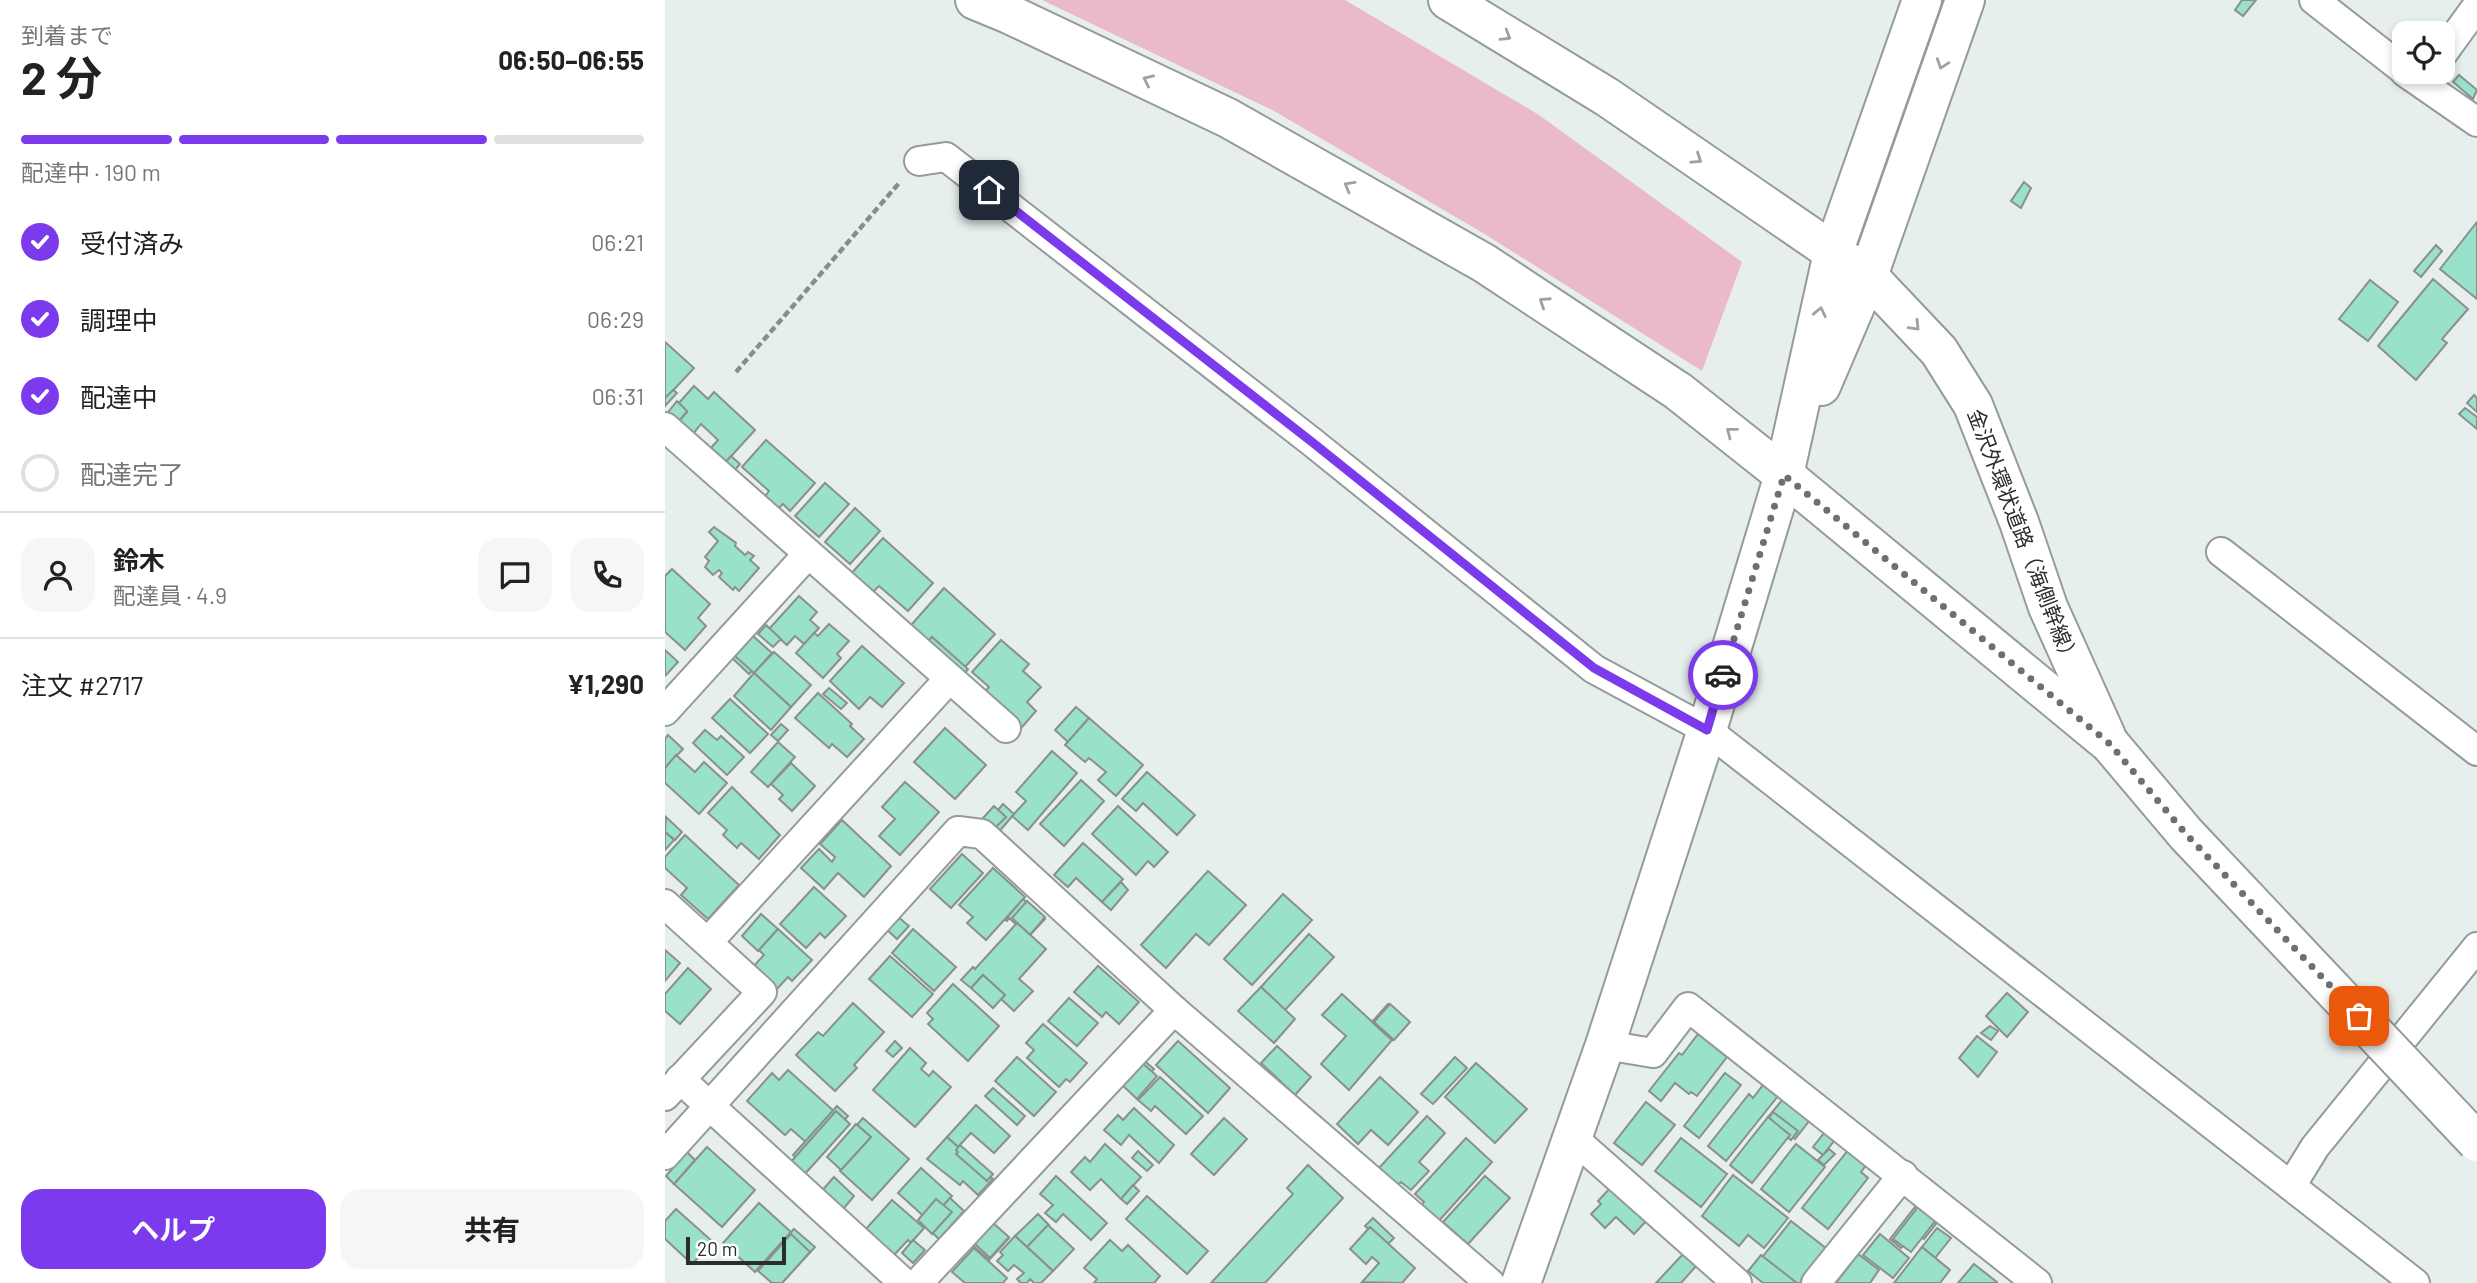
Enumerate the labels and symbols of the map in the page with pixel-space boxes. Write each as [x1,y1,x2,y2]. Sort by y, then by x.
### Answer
one-way arrow [1499,27,1512,40]
one-way arrow [1936,58,1950,70]
one-way arrow [1143,74,1155,88]
one-way arrow [1689,151,1702,163]
pin [959,160,1019,220]
one-way arrow [1343,181,1356,194]
one-way arrow [1539,298,1552,311]
one-way arrow [1811,306,1826,318]
one-way arrow [1906,317,1919,330]
street label: 金沢外環状道路（海側幹線） [1963,405,2085,669]
one-way arrow [1726,428,1738,441]
courier [1688,640,1758,710]
pin [2329,986,2389,1046]
scale bar [686,1234,786,1266]

